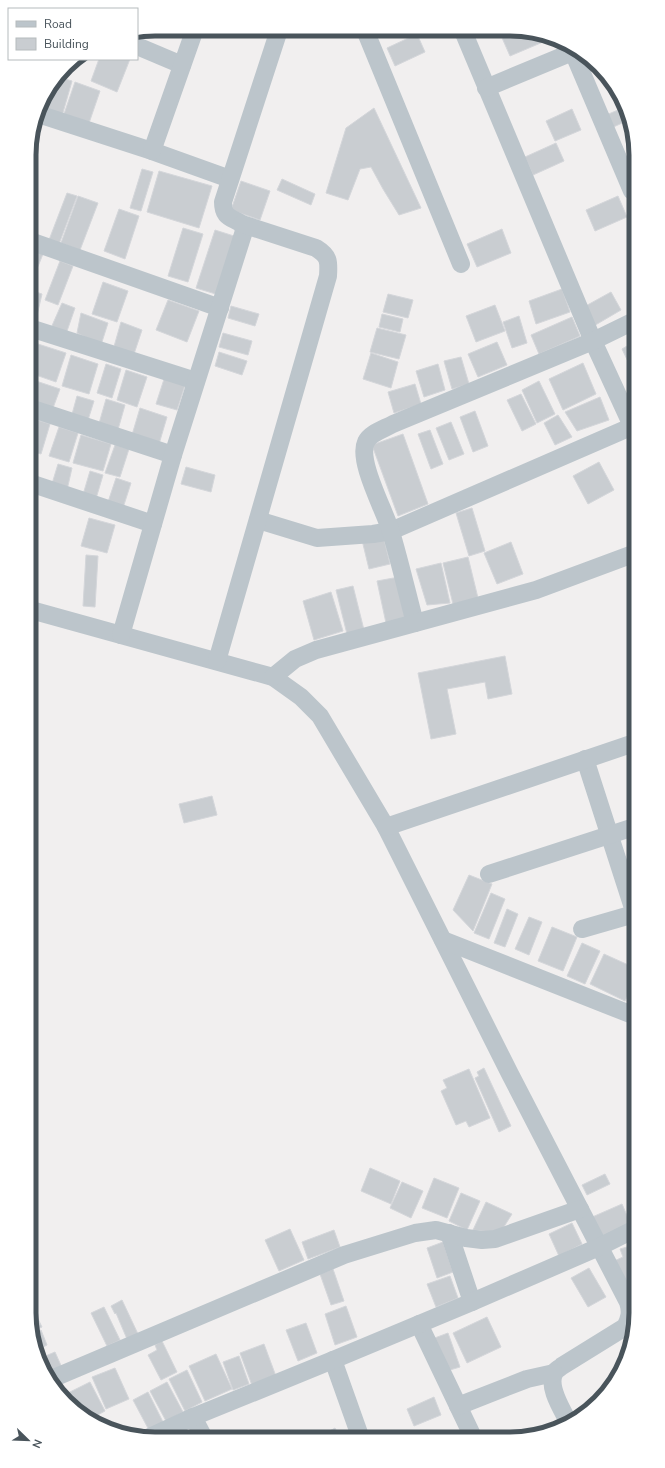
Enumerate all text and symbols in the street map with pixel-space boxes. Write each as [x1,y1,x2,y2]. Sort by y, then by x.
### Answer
legend [8,8,138,60]
text: Road [44,16,72,32]
text: Building [44,36,89,52]
north arrow [8,1420,48,1460]
text: N [28,1437,45,1450]

